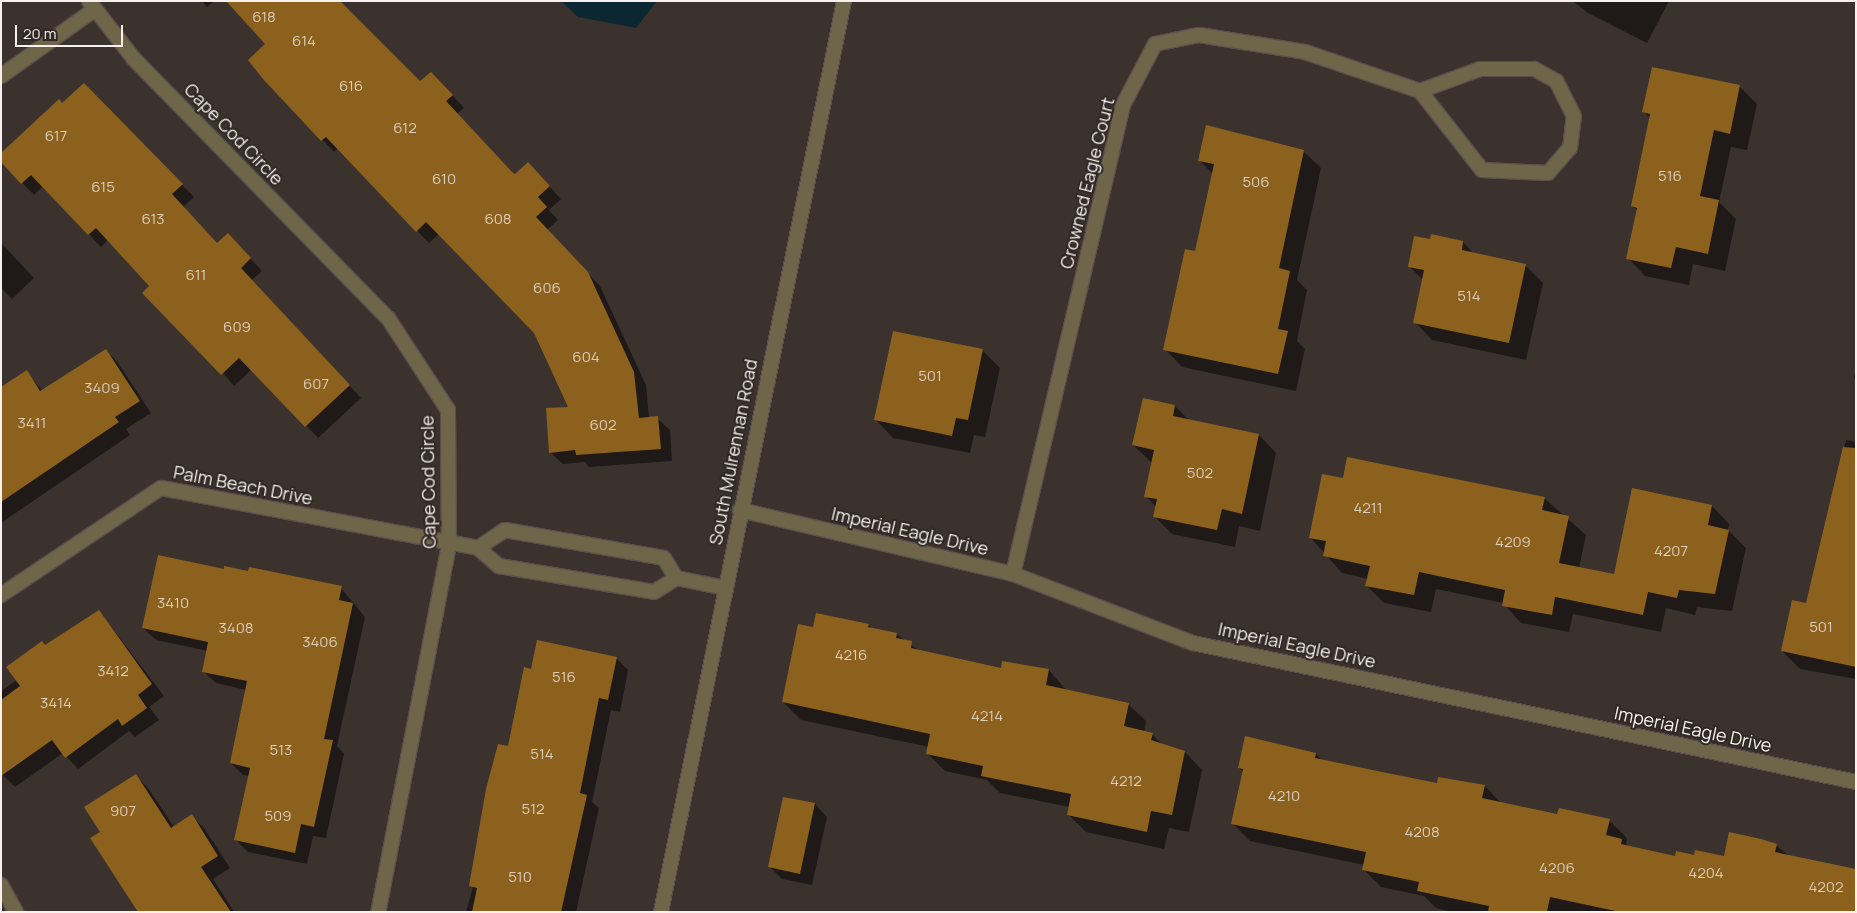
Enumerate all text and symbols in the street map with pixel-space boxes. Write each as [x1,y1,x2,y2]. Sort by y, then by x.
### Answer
house number: 618 [252,8,276,26]
scale bar [18,15,125,47]
text: 20 m [23,23,56,44]
house number: 614 [292,32,316,50]
house number: 616 [339,77,363,95]
street label: Cape Cod Circle [180,79,288,189]
street label: Crowned Eagle Court [1055,95,1119,271]
house number: 612 [393,119,417,137]
house number: 617 [45,127,67,145]
house number: 516 [1658,167,1682,185]
house number: 610 [432,170,456,188]
house number: 506 [1242,173,1270,191]
house number: 615 [91,178,115,196]
house number: 613 [141,210,165,228]
house number: 608 [484,210,512,228]
house number: 611 [186,266,206,284]
house number: 606 [533,279,561,297]
house number: 514 [1457,287,1481,305]
house number: 609 [223,318,251,336]
house number: 604 [572,348,600,366]
street label: South Mulrennan Road [704,357,762,547]
house number: 501 [918,367,942,385]
house number: 607 [303,375,329,393]
house number: 3409 [84,379,120,397]
house number: 3411 [18,414,46,432]
street label: Cape Cod Circle [416,415,440,549]
house number: 602 [589,416,617,434]
street label: Palm Beach Drive [172,461,314,509]
house number: 502 [1187,464,1213,482]
house number: 4211 [1353,499,1383,517]
street label: Imperial Eagle Drive [829,502,991,560]
house number: 4209 [1495,533,1531,551]
house number: 4207 [1654,542,1688,560]
house number: 3410 [157,594,189,612]
street label: Imperial Eagle Drive [1216,618,1378,672]
house number: 501 [1809,618,1833,636]
house number: 3408 [219,619,253,637]
house number: 3406 [302,633,338,651]
house number: 4216 [835,646,867,664]
house number: 3412 [97,662,129,680]
house number: 516 [552,668,576,686]
house number: 3414 [40,694,72,712]
street label: Imperial Eagle Drive [1612,702,1774,756]
house number: 4214 [971,707,1003,725]
house number: 513 [270,741,292,759]
house number: 514 [530,745,554,763]
house number: 4212 [1110,772,1142,790]
house number: 4210 [1268,787,1300,805]
house number: 512 [521,800,545,818]
house number: 907 [110,802,136,820]
house number: 509 [264,807,292,825]
house number: 4208 [1404,823,1440,841]
house number: 4206 [1539,859,1575,877]
house number: 4204 [1688,864,1724,882]
house number: 510 [508,868,532,886]
house number: 4202 [1808,878,1844,896]

